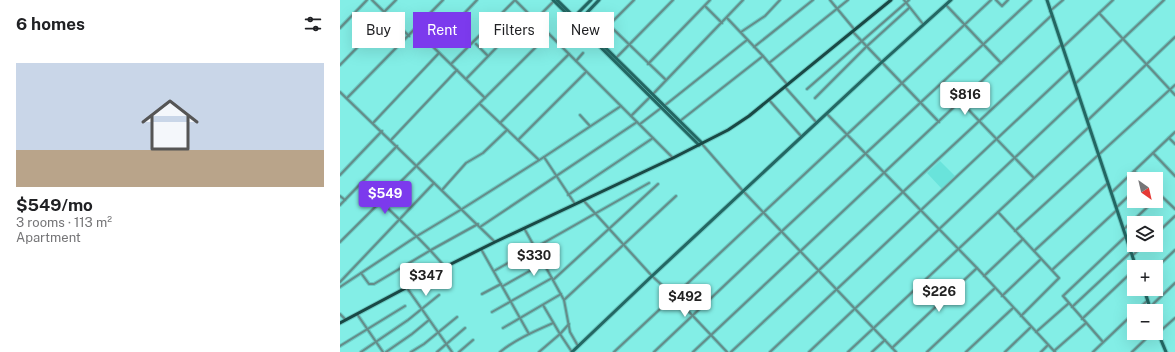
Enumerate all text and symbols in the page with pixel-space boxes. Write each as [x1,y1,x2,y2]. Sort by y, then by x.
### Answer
chip: Buy [352,12,405,48]
chip: Rent [413,12,471,48]
chip: Filters [479,12,549,48]
chip: New [557,12,614,48]
icon: filters [302,13,324,35]
text: 6 homes [16,14,85,34]
pin: $816 [941,82,989,116]
text: $816 [949,87,981,102]
icon: home [134,89,206,161]
north arrow [1127,172,1163,208]
map controls [1127,172,1163,340]
pin: $549 [361,181,409,215]
text: $549 [368,186,402,201]
text: $549/mo [16,195,93,215]
text: 3 rooms · 113 m² [16,215,112,230]
button: layers [1127,216,1163,252]
text: Apartment [16,230,81,245]
pin: $330 [510,243,558,277]
text: $330 [517,248,551,263]
button: + [1127,260,1163,296]
pin: $347 [402,263,450,297]
text: $347 [409,268,443,283]
pin: $226 [915,279,963,313]
pin: $492 [661,284,709,318]
text: $226 [922,284,956,299]
text: $492 [668,289,702,304]
button: − [1127,304,1163,340]

